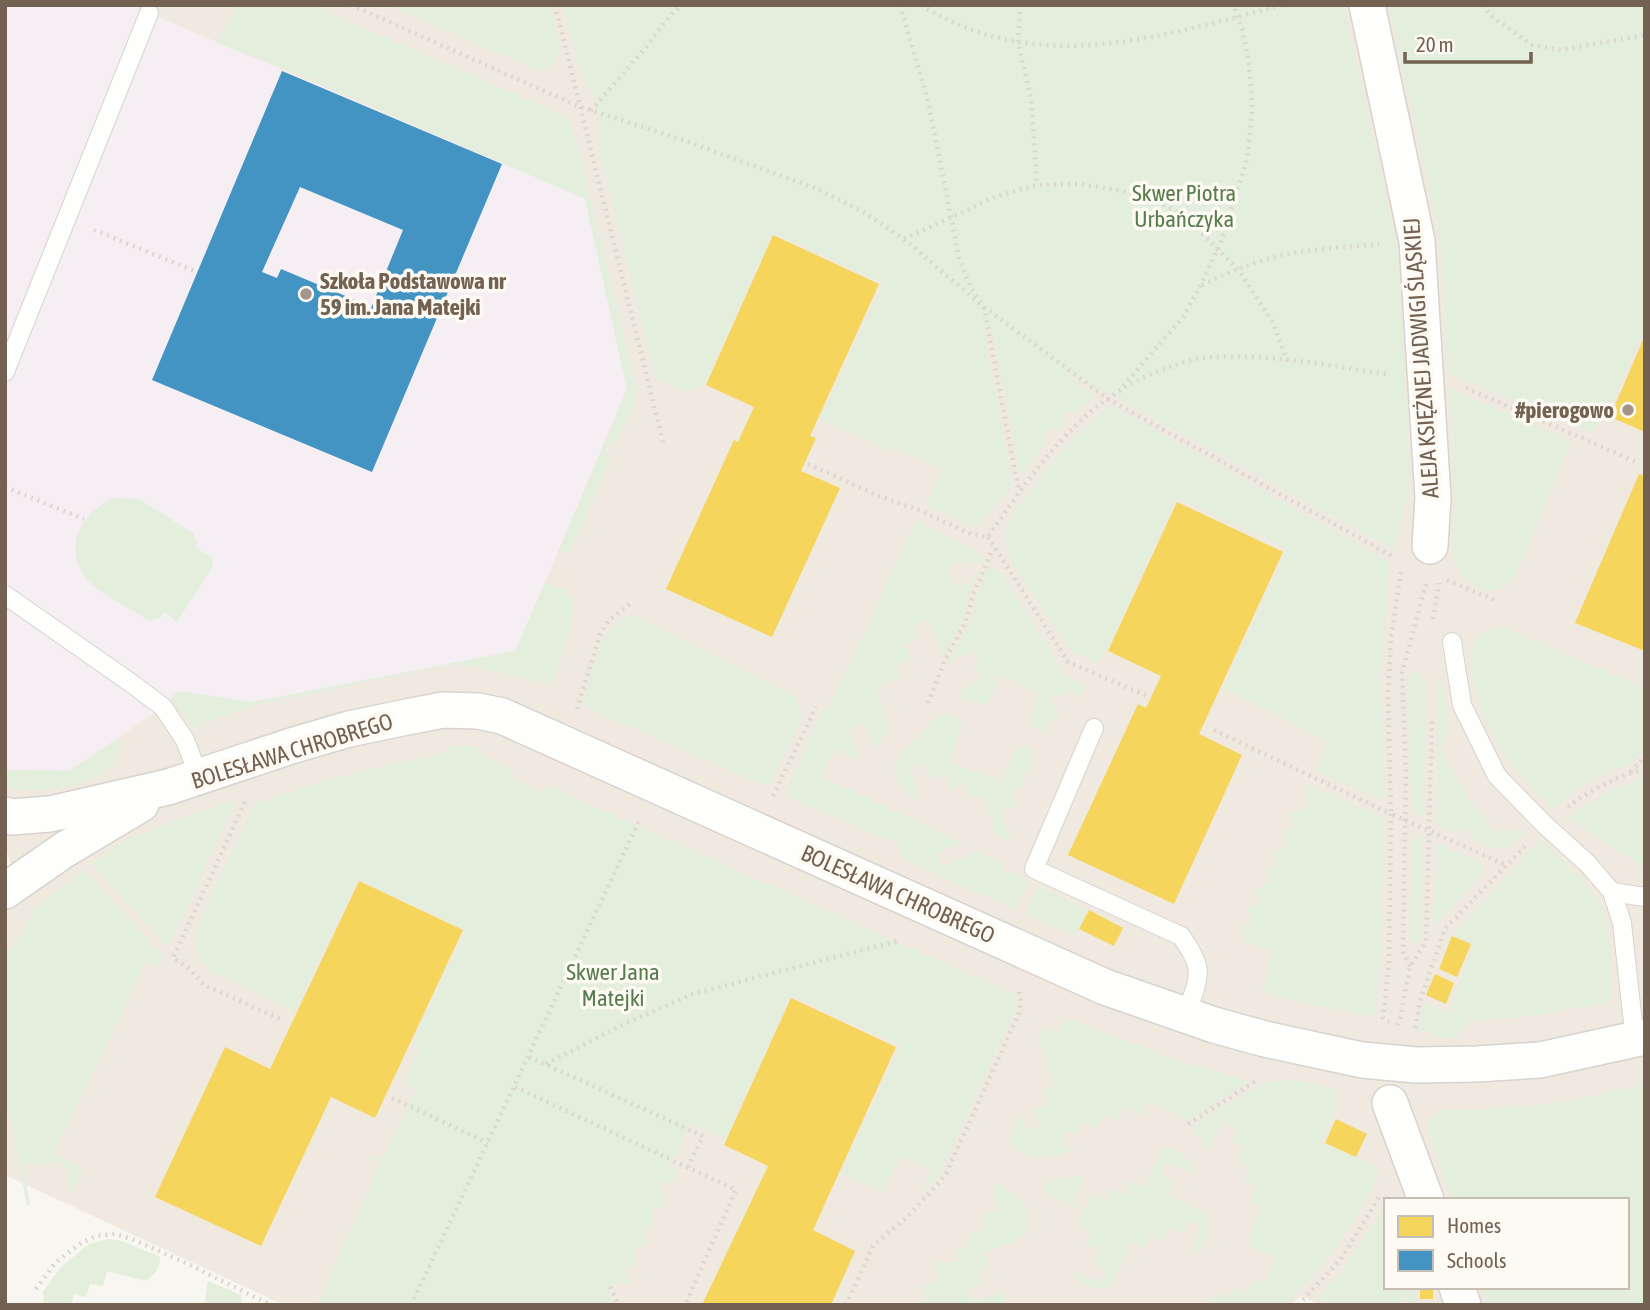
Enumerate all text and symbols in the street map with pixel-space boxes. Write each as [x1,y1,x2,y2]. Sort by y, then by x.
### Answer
scale bar [1405,21,1531,65]
text: 20 m [1416,32,1454,56]
park label: Skwer Piotra Urbańczyka [1132,180,1236,232]
street label: ALEJA KSIĘŻNEJ JADWIGI ŚLĄSKIEJ [1398,217,1444,499]
place label: Szkoła Podstawowa nr 59 im. Jana Matejki [320,268,507,320]
marker: Szkoła Podstawowa nr 59 im. Jana Matejki [298,286,314,302]
place label: #pierogowo [1514,397,1614,423]
marker: #pierogowo [1620,402,1636,418]
street label: BOLESŁAWA CHROBREGO [188,708,396,794]
street label: BOLESŁAWA CHROBREGO [797,840,999,948]
park label: Skwer Jana Matejki [566,959,660,1011]
legend [1384,1198,1629,1289]
text: Homes [1447,1213,1501,1237]
text: Schools [1447,1248,1507,1272]

